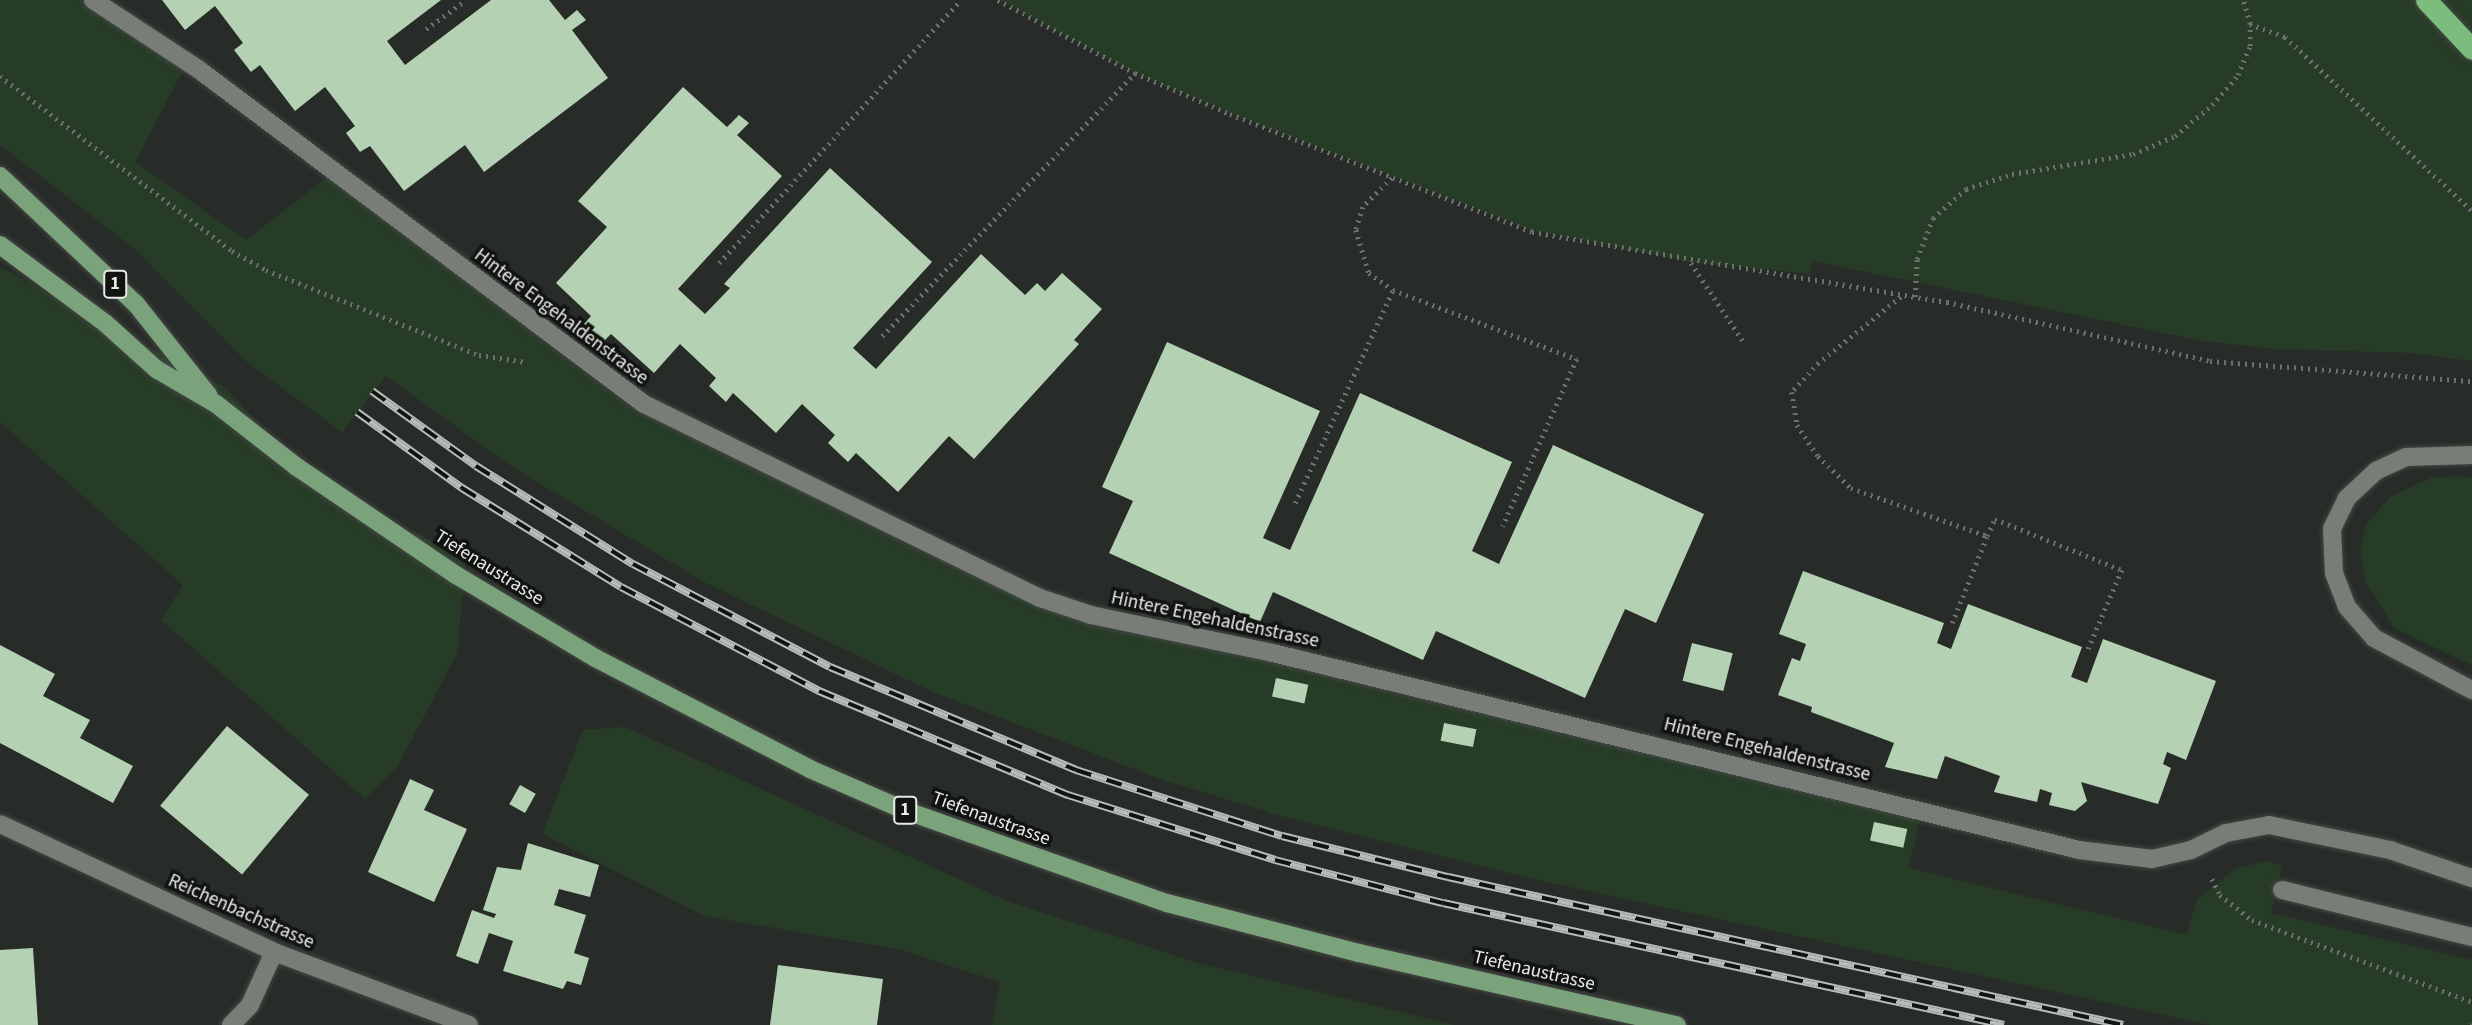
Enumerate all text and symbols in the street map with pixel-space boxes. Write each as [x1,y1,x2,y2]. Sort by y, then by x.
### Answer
street label: Hintere Engehaldenstrasse [469,244,653,390]
road number: 1 [103,270,127,298]
street label: Tiefenaustrasse [430,525,548,611]
street label: Hintere Engehaldenstrasse [1109,587,1321,653]
street label: Hintere Engehaldenstrasse [1661,713,1873,787]
street label: Tiefenaustrasse [929,787,1053,851]
road number: 1 [893,796,917,824]
street label: Reichenbachstrasse [164,870,318,954]
street label: Tiefenaustrasse [1471,946,1597,996]

